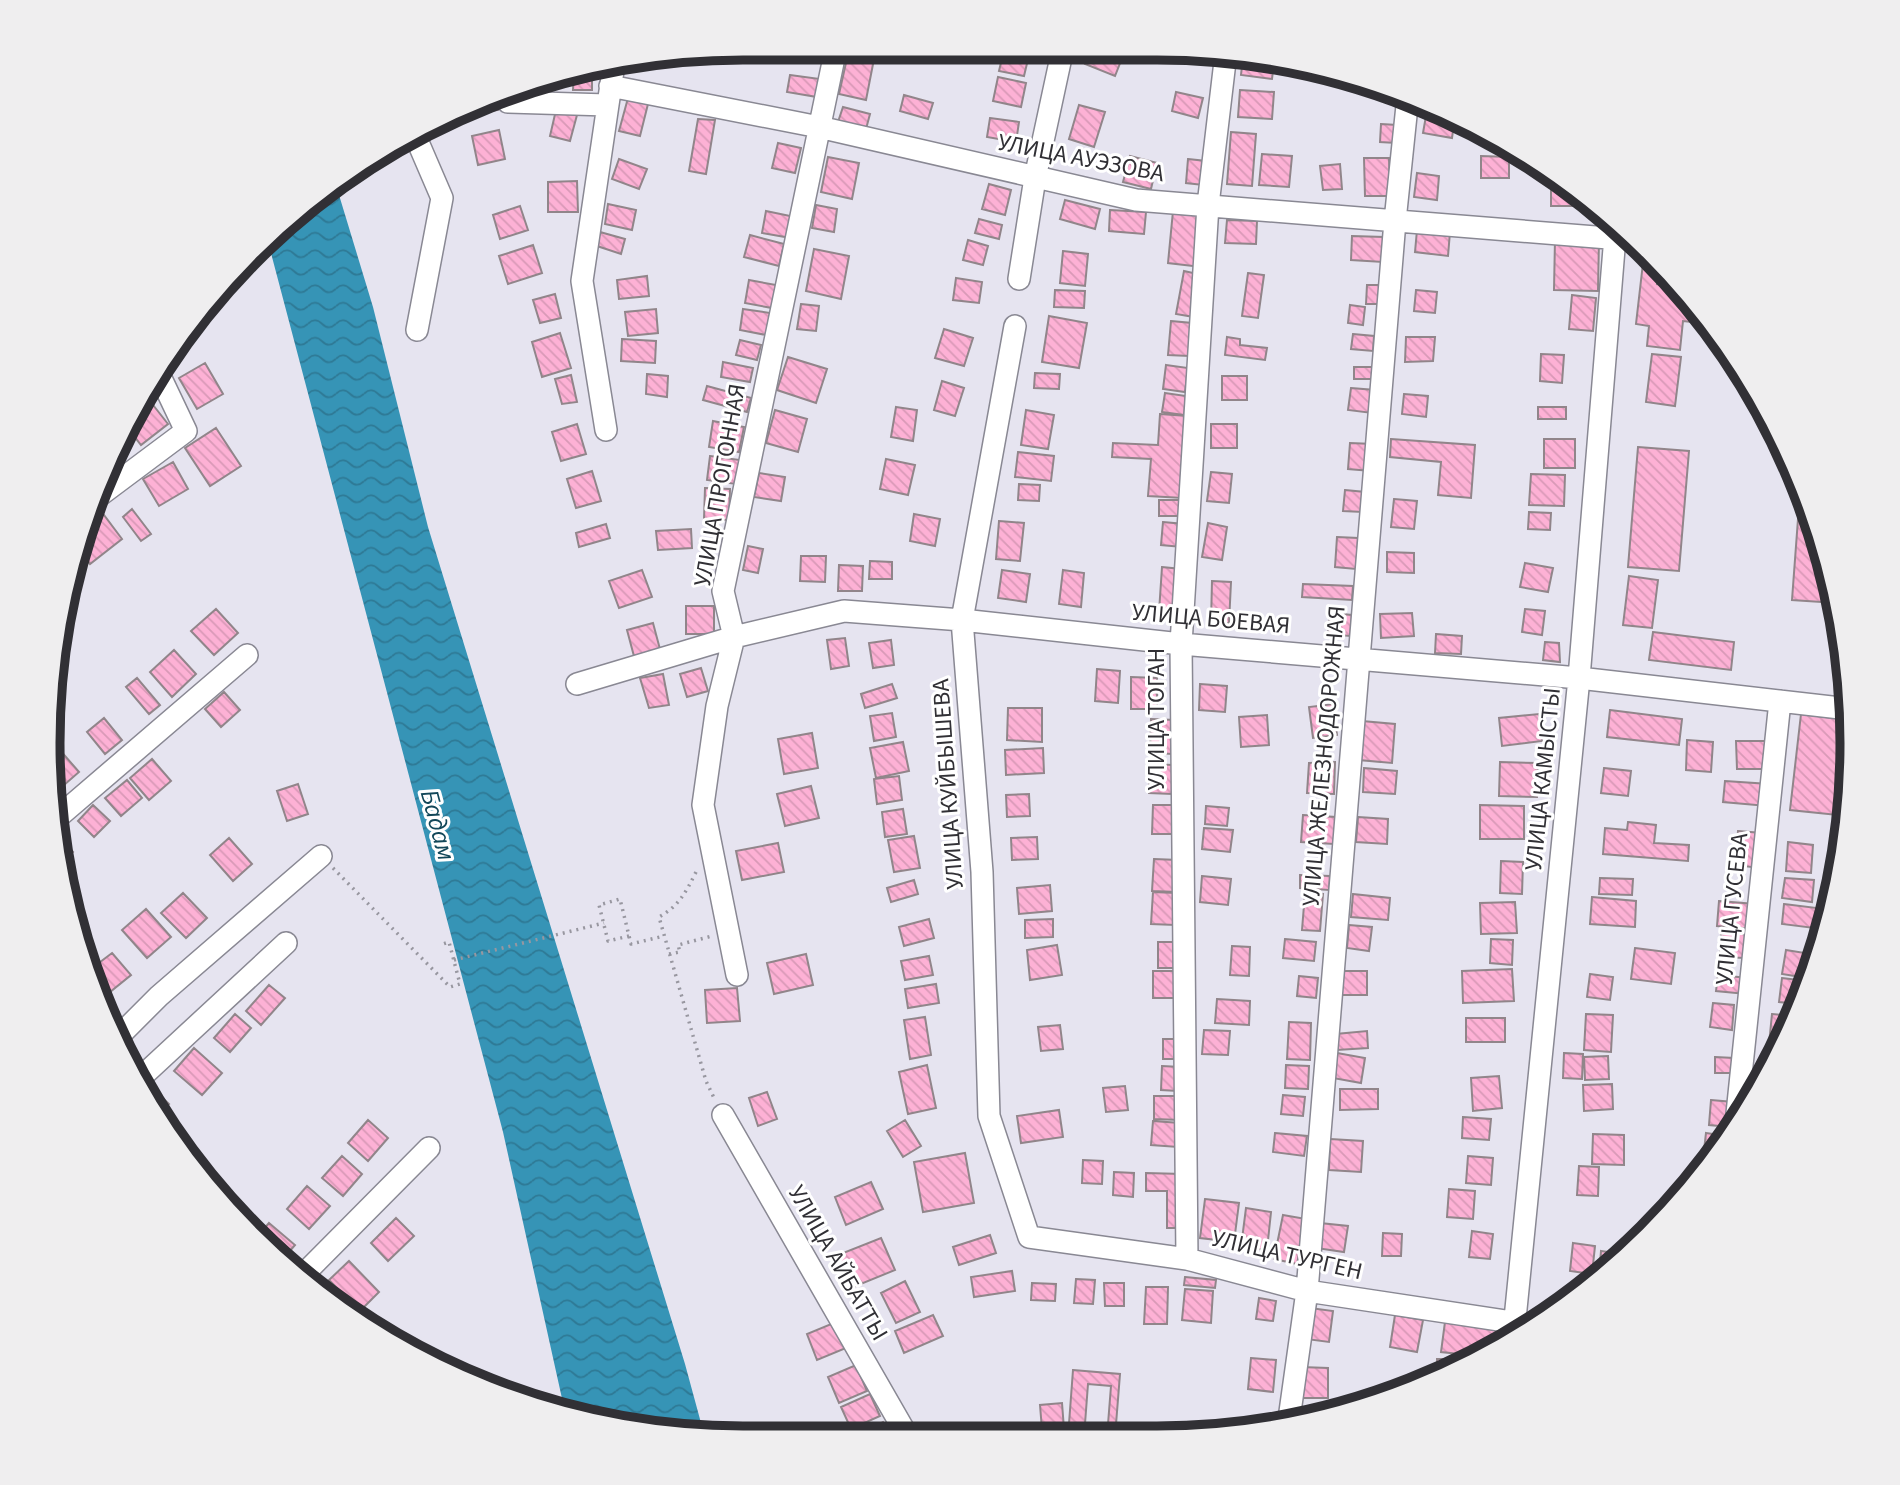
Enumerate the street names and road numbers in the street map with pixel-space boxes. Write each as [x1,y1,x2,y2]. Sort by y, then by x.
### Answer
street label: УЛИЦА АУЭЗОВА [995,125,1167,191]
street label: УЛИЦА ПРОГОННАЯ [685,381,755,589]
street label: УЛИЦА БОЕВАЯ [1130,595,1292,643]
street label: УЛИЦА ЖЕЛЕЗНОДОРОЖНАЯ [1293,604,1355,908]
street label: УЛИЦА ТОГАН [1139,648,1174,790]
street label: УЛИЦА КУЙБЫШЕВА [923,678,973,890]
street label: УЛИЦА КАМЫСТЫ [1516,686,1570,872]
street label: УЛИЦА ГУСЕВА [1707,831,1757,987]
street label: УЛИЦА АЙБАТТЫ [779,1179,897,1347]
street label: УЛИЦА ТУРГЕН [1208,1221,1366,1289]

